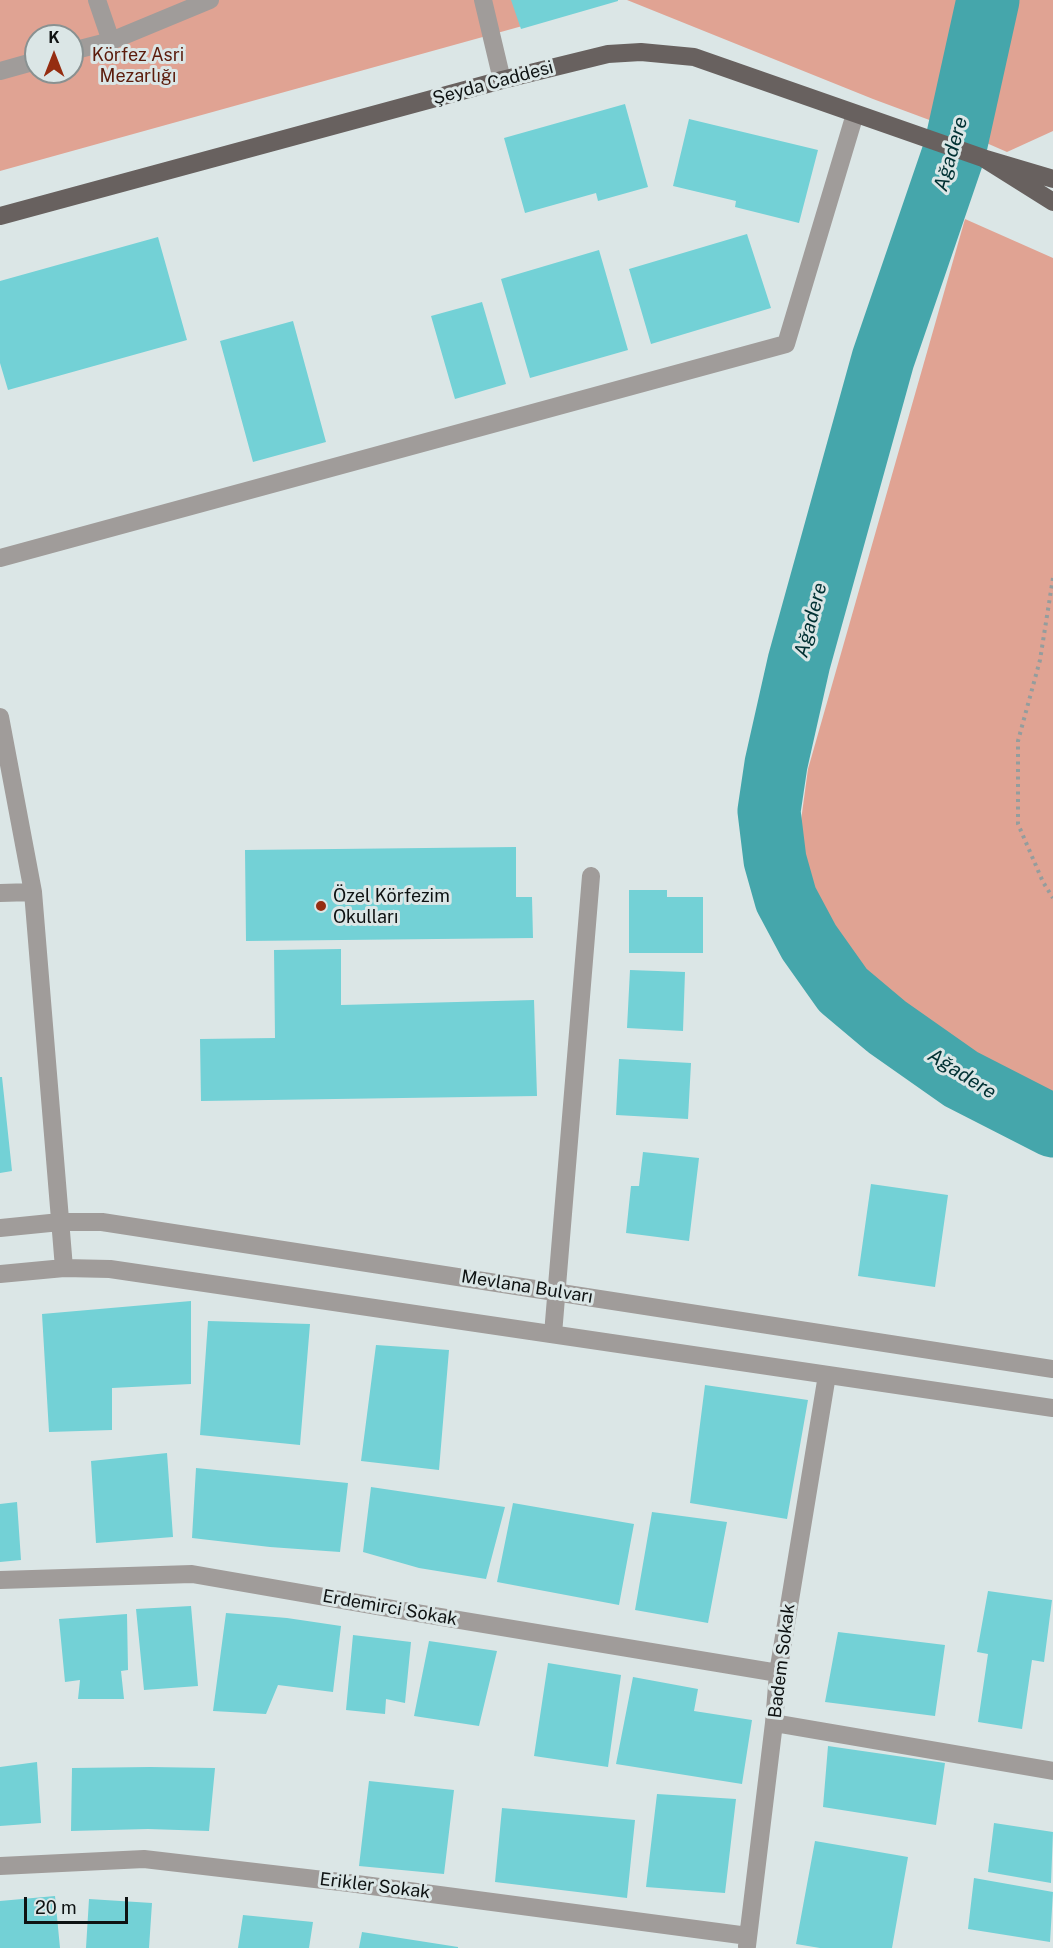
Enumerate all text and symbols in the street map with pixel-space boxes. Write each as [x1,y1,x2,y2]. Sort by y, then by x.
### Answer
north arrow [24,24,84,84]
text: K [48,28,60,47]
park label: Körfez Asri Mezarlığı [92,44,184,86]
street label: Şeyda Caddesi [430,57,556,109]
water label: Ağadere [929,114,973,194]
water label: Ağadere [790,580,832,660]
place label: Özel Körfezim Okulları [333,885,450,928]
marker: Özel Körfezim Okulları [314,899,328,913]
water label: Ağadere [923,1044,1001,1104]
street label: Mevlana Bulvarı [460,1266,594,1308]
street label: Erdemirci Sokak [321,1586,459,1630]
street label: Badem Sokak [764,1603,800,1719]
street label: Erikler Sokak [318,1868,432,1904]
scale bar [27,1885,130,1923]
text: 20 m [35,1897,77,1918]

